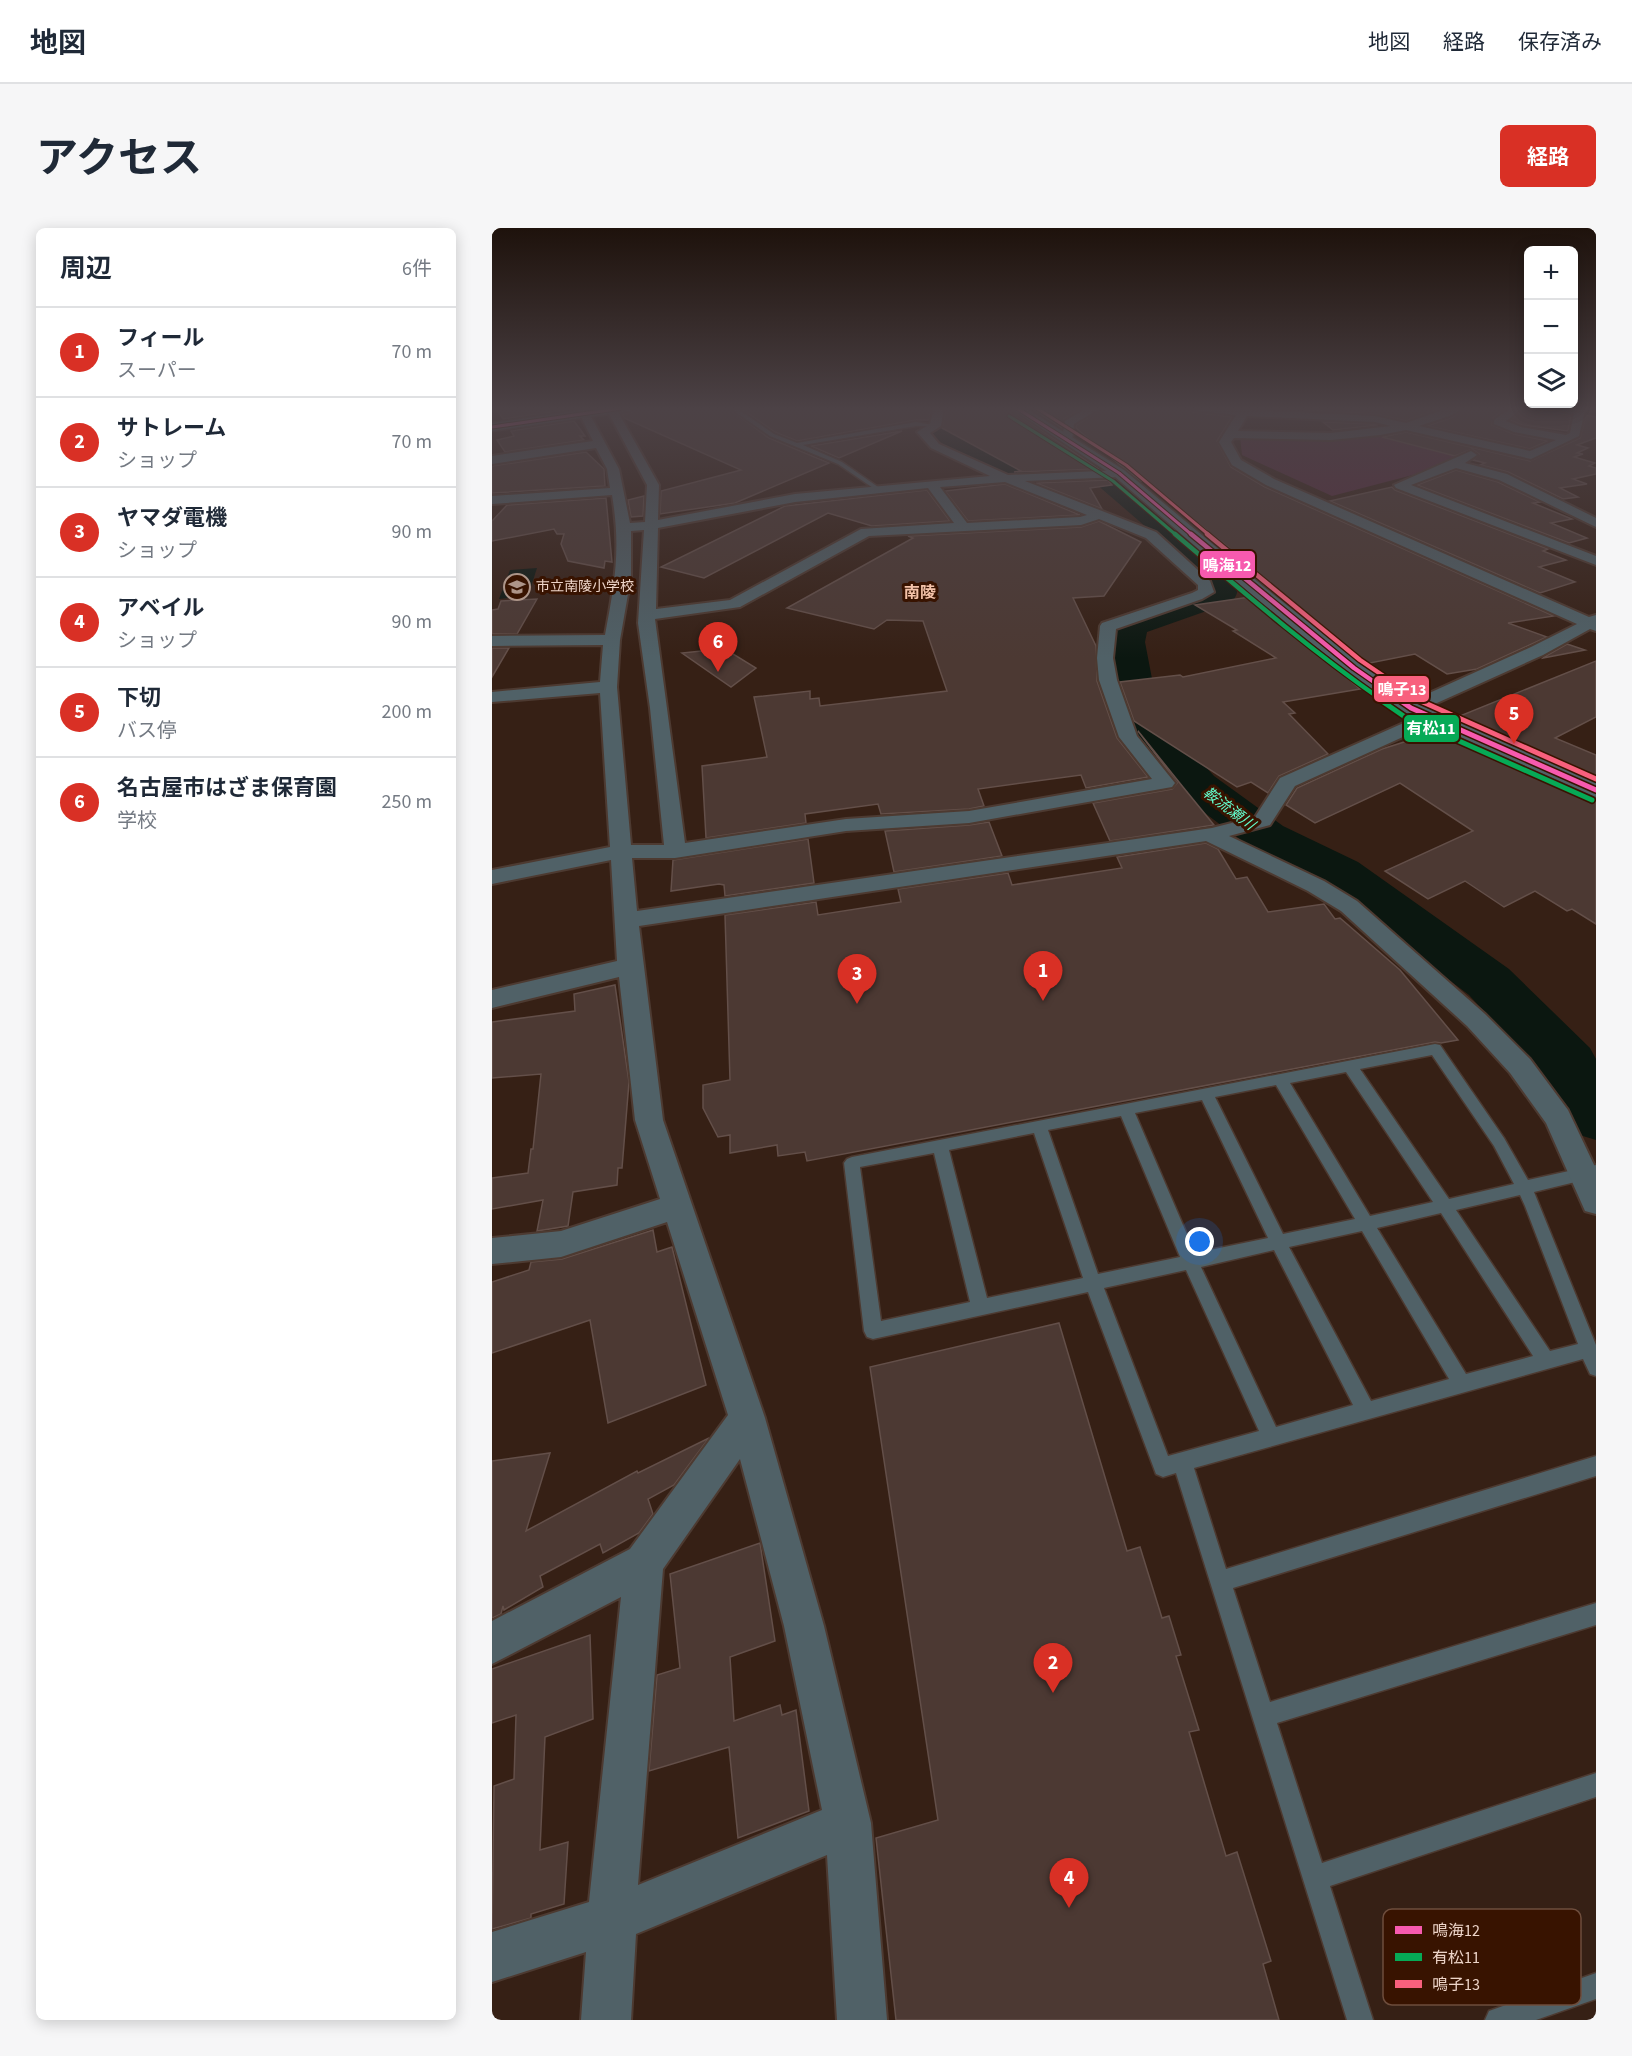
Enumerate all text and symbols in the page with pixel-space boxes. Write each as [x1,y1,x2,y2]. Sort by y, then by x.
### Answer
text: 地図 [30,23,86,63]
text: 地図 [1368,27,1410,57]
text: 経路 [1443,27,1485,57]
text: 保存済み [1518,27,1602,57]
button: 経路 [1500,125,1596,187]
text: アクセス [36,129,202,189]
map controls [1524,246,1578,408]
button: + [1524,246,1578,300]
text: 周辺 [60,250,112,287]
text: 6件 [402,255,432,283]
button: − [1524,300,1578,354]
text: フィール [117,322,205,354]
text: 1 [74,338,85,366]
text: 70 m [392,338,432,366]
button: layers [1524,354,1578,408]
text: スーパー [117,357,197,385]
text: サトレーム [117,412,226,444]
text: 2 [74,428,85,456]
text: 70 m [392,428,432,456]
text: ショップ [117,447,197,475]
text: ヤマダ電機 [117,502,227,534]
text: 3 [74,518,85,546]
text: 90 m [392,518,432,546]
text: ショップ [117,537,197,565]
line badge: 鳴海12 [1199,550,1256,579]
text: 鳴海12 [1203,555,1251,577]
school or university icon: 市立南陵小学校 [502,572,532,602]
place label: 市立南陵小学校 [536,577,634,597]
district label: 南陵 [904,582,936,604]
text: アベイル [117,592,205,624]
text: 4 [74,608,85,636]
text: 90 m [392,608,432,636]
pin: 6 [698,622,738,672]
text: ショップ [117,627,197,655]
line badge: 鳴子13 [1373,675,1430,703]
text: 鳴子13 [1378,679,1426,701]
text: 下切 [117,682,161,714]
pin: 5 [1494,694,1534,744]
text: 5 [74,698,85,726]
text: 200 m [382,698,432,726]
line badge: 有松11 [1403,714,1460,743]
text: バス停 [117,717,177,745]
text: 有松11 [1407,718,1455,740]
text: 名古屋市はざま保育園 [117,772,337,804]
water label: 鞍流瀬川 [1199,783,1261,837]
text: 6 [74,788,85,816]
text: 250 m [382,788,432,816]
text: 学校 [117,807,157,835]
pin: 1 [1024,952,1062,1001]
pin: 3 [838,954,877,1004]
your location [1185,1227,1214,1256]
pin: 2 [1034,1644,1072,1693]
pin: 4 [1050,1858,1088,1908]
legend [1383,1909,1581,2005]
text: 鳴海12 [1432,1920,1480,1942]
text: 有松11 [1432,1947,1480,1969]
text: 鳴子13 [1432,1974,1480,1996]

